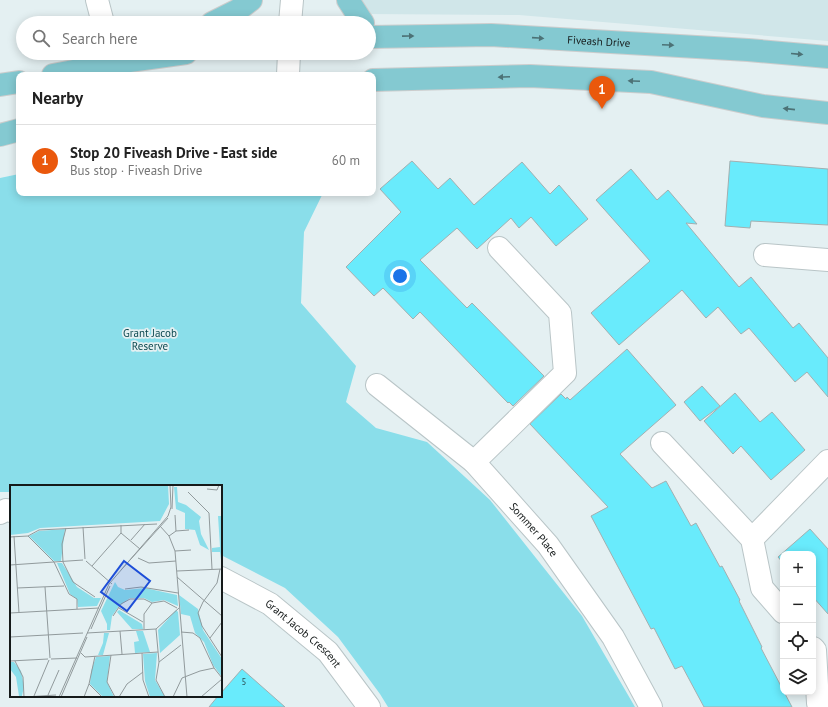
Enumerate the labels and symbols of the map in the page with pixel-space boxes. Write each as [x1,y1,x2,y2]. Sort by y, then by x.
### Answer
street label: Fiveash Drive [567,32,631,50]
one-way arrow [402,33,415,39]
one-way arrow [532,34,544,41]
one-way arrow [662,42,674,49]
one-way arrow [791,51,803,57]
one-way arrow [498,73,510,80]
pin: 1 [589,76,615,109]
one-way arrow [628,77,640,84]
one-way arrow [783,106,795,113]
your location [390,266,410,286]
park label: Grant Jacob Reserve [123,326,177,353]
inset map [10,485,222,697]
street label: Sommer Place [506,500,561,560]
street label: Grant Jacob Crescent [263,596,344,671]
house number: 5 [242,676,247,687]

